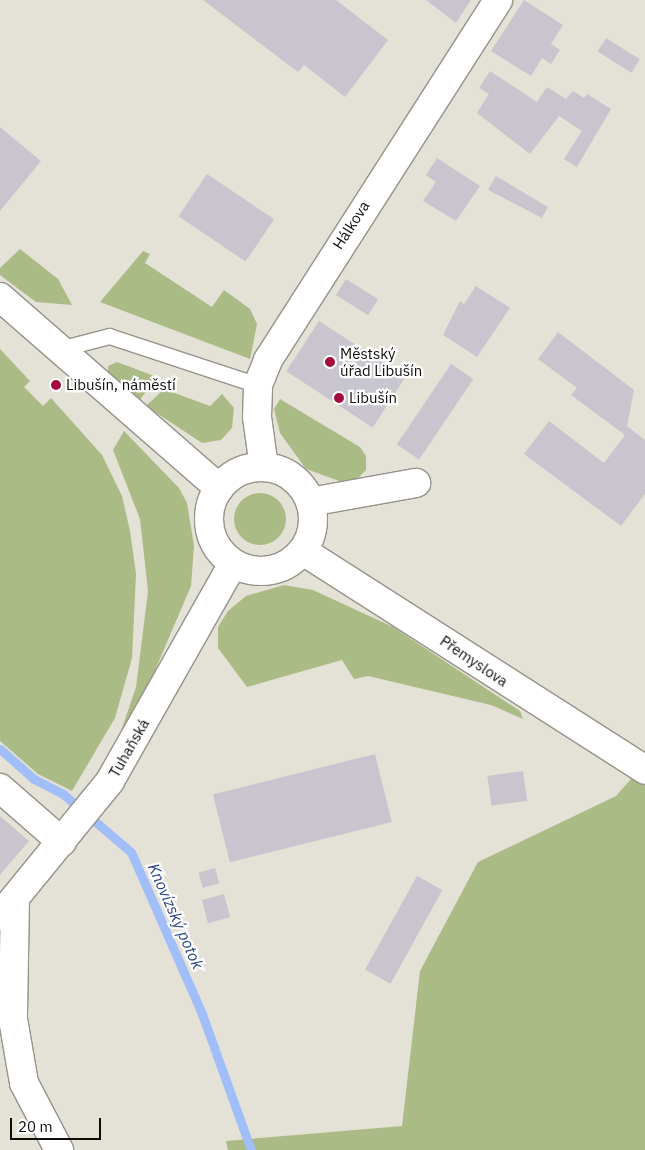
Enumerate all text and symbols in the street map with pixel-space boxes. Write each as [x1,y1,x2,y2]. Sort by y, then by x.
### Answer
street label: Hálkova [329,198,373,252]
place label: Městský úřad Libušín [340,344,422,379]
marker: Městský úřad Libušín [324,356,336,368]
place label: Libušín, náměstí [66,376,176,394]
marker: Libušín, náměstí [50,379,62,391]
place label: Libušín [349,389,397,407]
marker: Libušín [333,392,345,404]
street label: Přemyslova [437,632,511,690]
street label: Tuhaňská [105,716,153,780]
water label: Knovízský potok [144,860,208,972]
scale bar [12,1108,104,1140]
text: 20 m [18,1117,53,1136]

